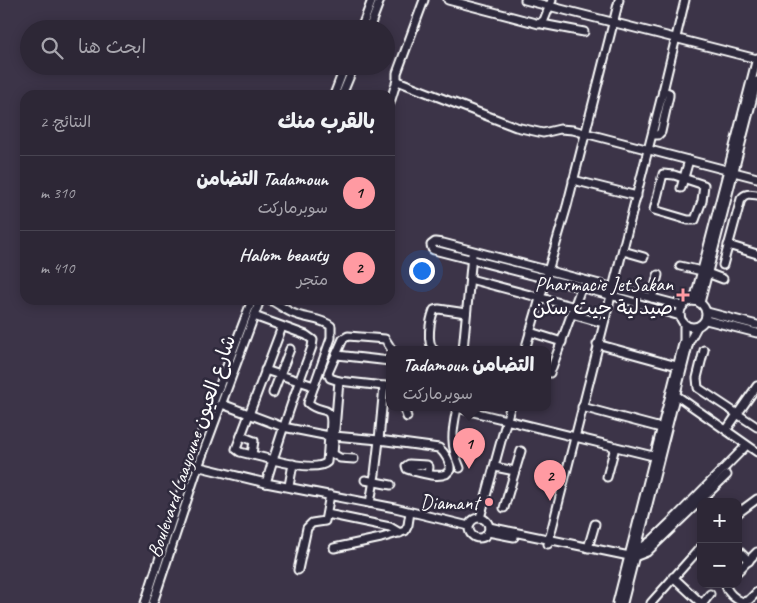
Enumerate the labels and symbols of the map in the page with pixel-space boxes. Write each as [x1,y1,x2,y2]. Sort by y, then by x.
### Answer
your location [409,258,435,284]
place label: Pharmacie JetSakan صيدلية جيت سكن [533,272,674,320]
marker: Pharmacie JetSakan صيدلية جيت سكن [677,289,689,301]
street label: Boulevard Laayoune شارع العيون [142,332,242,561]
pin: 1 [453,428,485,469]
pin: 2 [534,460,566,501]
place label: Diamant [420,490,482,515]
marker: Diamant [483,496,495,508]

